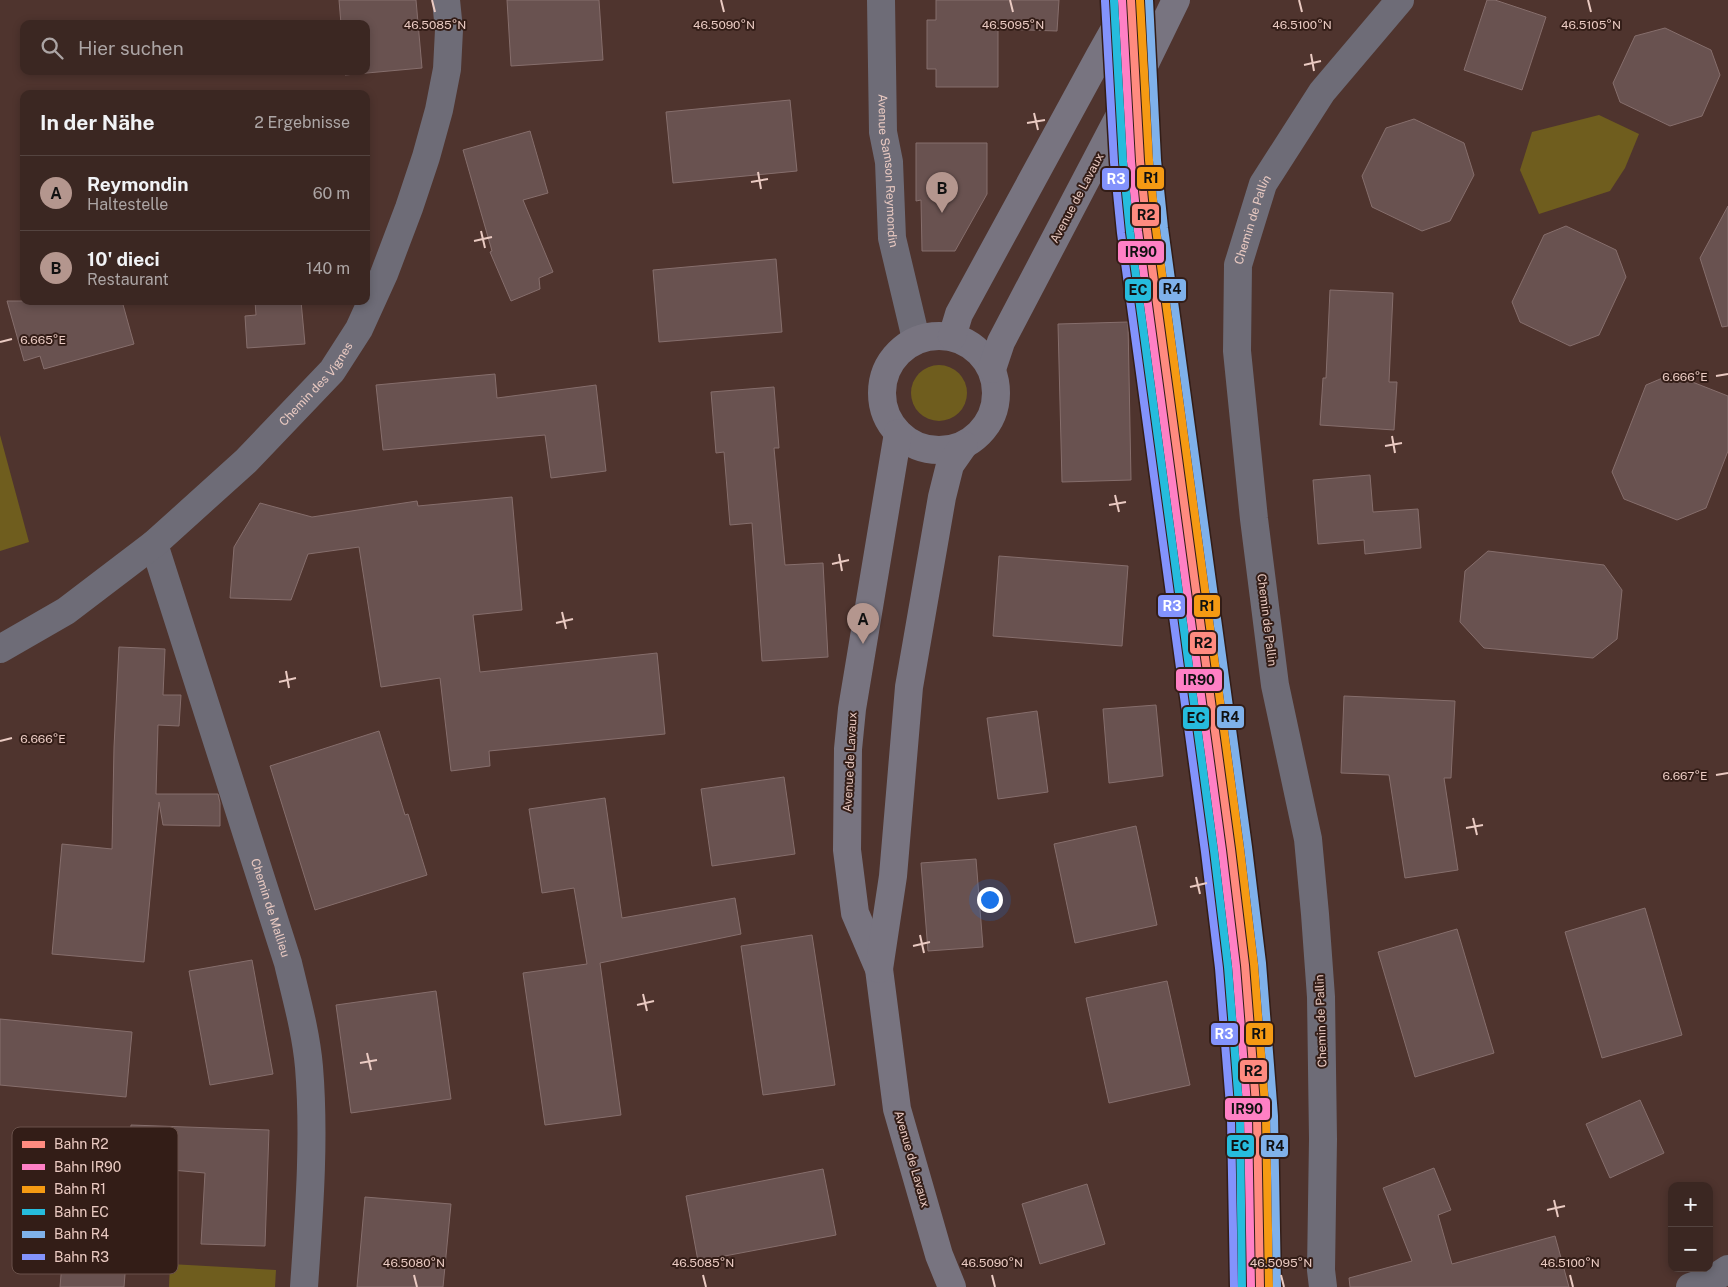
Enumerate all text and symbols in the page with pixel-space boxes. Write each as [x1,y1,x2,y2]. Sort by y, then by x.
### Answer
text: 46.5085°N [404,18,466,32]
text: 46.5090°N [693,18,755,32]
text: 46.5095°N [982,18,1044,32]
text: 46.5100°N [1272,18,1332,32]
text: 46.5105°N [1561,18,1621,32]
search box [20,20,370,75]
icon: search [38,34,66,62]
text: Hier suchen [78,37,184,59]
street label: Avenue Samson Reymondin [875,94,901,249]
text: In der Nähe [40,110,155,135]
text: 2 Ergebnisse [254,113,350,132]
street label: Avenue de Lavaux [1047,150,1107,246]
line badge: R1 [1136,166,1165,190]
line badge: R3 [1101,167,1130,191]
text: R1 [1143,170,1159,186]
text: R3 [1106,171,1126,187]
pin: B [926,172,958,213]
street label: Chemin de Pallin [1232,172,1274,266]
text: Reymondin [87,173,189,195]
text: A [50,184,62,203]
text: 60 m [313,184,350,203]
text: Haltestelle [87,195,168,214]
line badge: R2 [1131,203,1160,227]
text: R2 [1137,207,1155,223]
line badge: IR90 [1117,240,1165,264]
text: IR90 [1125,244,1157,260]
text: 10' dieci [87,248,160,270]
text: B [51,259,61,278]
text: 140 m [306,259,350,278]
text: Restaurant [87,270,169,289]
line badge: EC [1124,278,1152,302]
line badge: R4 [1158,278,1187,302]
text: R4 [1163,281,1181,297]
text: EC [1129,282,1147,298]
text: 6.665°E [20,333,66,347]
street label: Chemin des Vignes [276,340,356,429]
text: 6.666°E [1662,370,1708,384]
street label: Chemin de Pallin [1254,573,1280,667]
line badge: R3 [1157,594,1186,618]
line badge: R1 [1193,594,1221,618]
text: R3 [1162,598,1182,614]
text: R1 [1199,598,1215,614]
pin: A [847,603,879,644]
line badge: R2 [1189,631,1217,655]
text: R2 [1194,635,1212,651]
line badge: IR90 [1175,668,1223,692]
text: IR90 [1183,672,1215,688]
line badge: R4 [1216,705,1245,729]
line badge: EC [1182,706,1210,730]
text: R4 [1221,709,1239,725]
text: EC [1187,710,1205,726]
street label: Avenue de Lavaux [840,711,860,812]
text: 6.666°E [20,732,66,746]
text: 6.667°E [1662,769,1708,783]
street label: Chemin de Mallieu [248,857,293,959]
your location [977,887,1003,913]
street label: Chemin de Pallin [1312,974,1330,1068]
line badge: R3 [1210,1022,1239,1046]
line badge: R1 [1245,1022,1274,1046]
text: R3 [1214,1026,1234,1042]
text: R1 [1251,1026,1267,1042]
line badge: R2 [1239,1059,1268,1083]
text: R2 [1244,1063,1262,1079]
line badge: IR90 [1224,1097,1271,1121]
text: IR90 [1231,1101,1263,1117]
street label: Avenue de Lavaux [891,1109,933,1209]
legend [12,1127,178,1274]
line badge: EC [1226,1134,1255,1158]
line badge: R4 [1260,1134,1289,1158]
text: Bahn R2 [54,1136,109,1152]
text: EC [1231,1138,1249,1154]
text: R4 [1266,1138,1284,1154]
text: Bahn IR90 [54,1159,121,1175]
text: Bahn R1 [54,1181,106,1197]
map controls [1668,1182,1713,1272]
button: + [1668,1182,1713,1227]
text: Bahn EC [54,1204,109,1220]
text: Bahn R4 [54,1226,109,1242]
button: − [1668,1227,1713,1272]
text: Bahn R3 [54,1249,109,1265]
text: 46.5080°N [383,1256,445,1270]
text: 46.5085°N [672,1256,734,1270]
text: 46.5090°N [961,1256,1023,1270]
text: 46.5095°N [1250,1256,1312,1270]
text: 46.5100°N [1540,1256,1600,1270]

